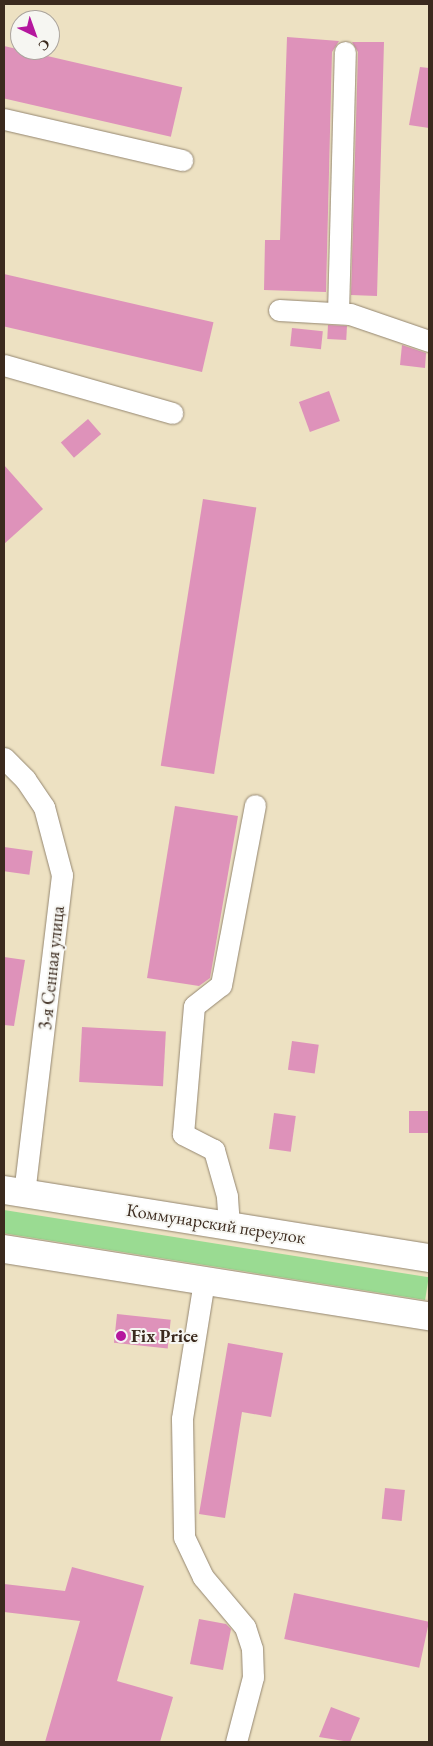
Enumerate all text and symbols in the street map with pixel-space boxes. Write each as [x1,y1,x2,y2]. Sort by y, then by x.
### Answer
north arrow [10,10,60,60]
text: С [35,35,54,55]
street label: 3-я Сенная улица [35,905,69,1031]
street label: Коммунарский переулок [125,1199,307,1249]
place label: Fix Price [131,1325,198,1347]
marker: Fix Price [115,1330,127,1342]

